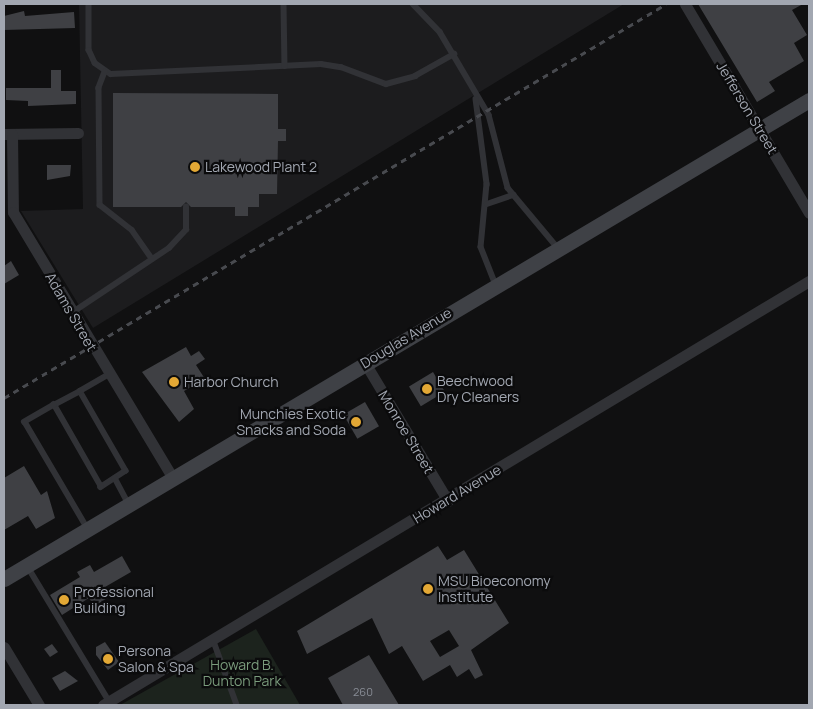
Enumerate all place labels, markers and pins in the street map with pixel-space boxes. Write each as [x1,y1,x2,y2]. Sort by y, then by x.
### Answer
place label: Lakewood Plant 2 [205,159,317,175]
marker: Lakewood Plant 2 [189,161,201,173]
place label: Beechwood Dry Cleaners [437,373,519,406]
place label: Harbor Church [184,374,278,390]
marker: Harbor Church [168,376,180,388]
marker: Beechwood Dry Cleaners [421,383,433,395]
place label: Munchies Exotic Snacks and Soda [236,406,346,438]
marker: Munchies Exotic Snacks and Soda [350,416,362,428]
place label: MSU Bioeconomy Institute [438,573,551,606]
marker: MSU Bioeconomy Institute [422,583,434,595]
place label: Professional Building [74,584,154,616]
marker: Professional Building [58,594,70,606]
place label: Persona Salon & Spa [118,643,194,676]
marker: Persona Salon & Spa [102,653,114,665]

